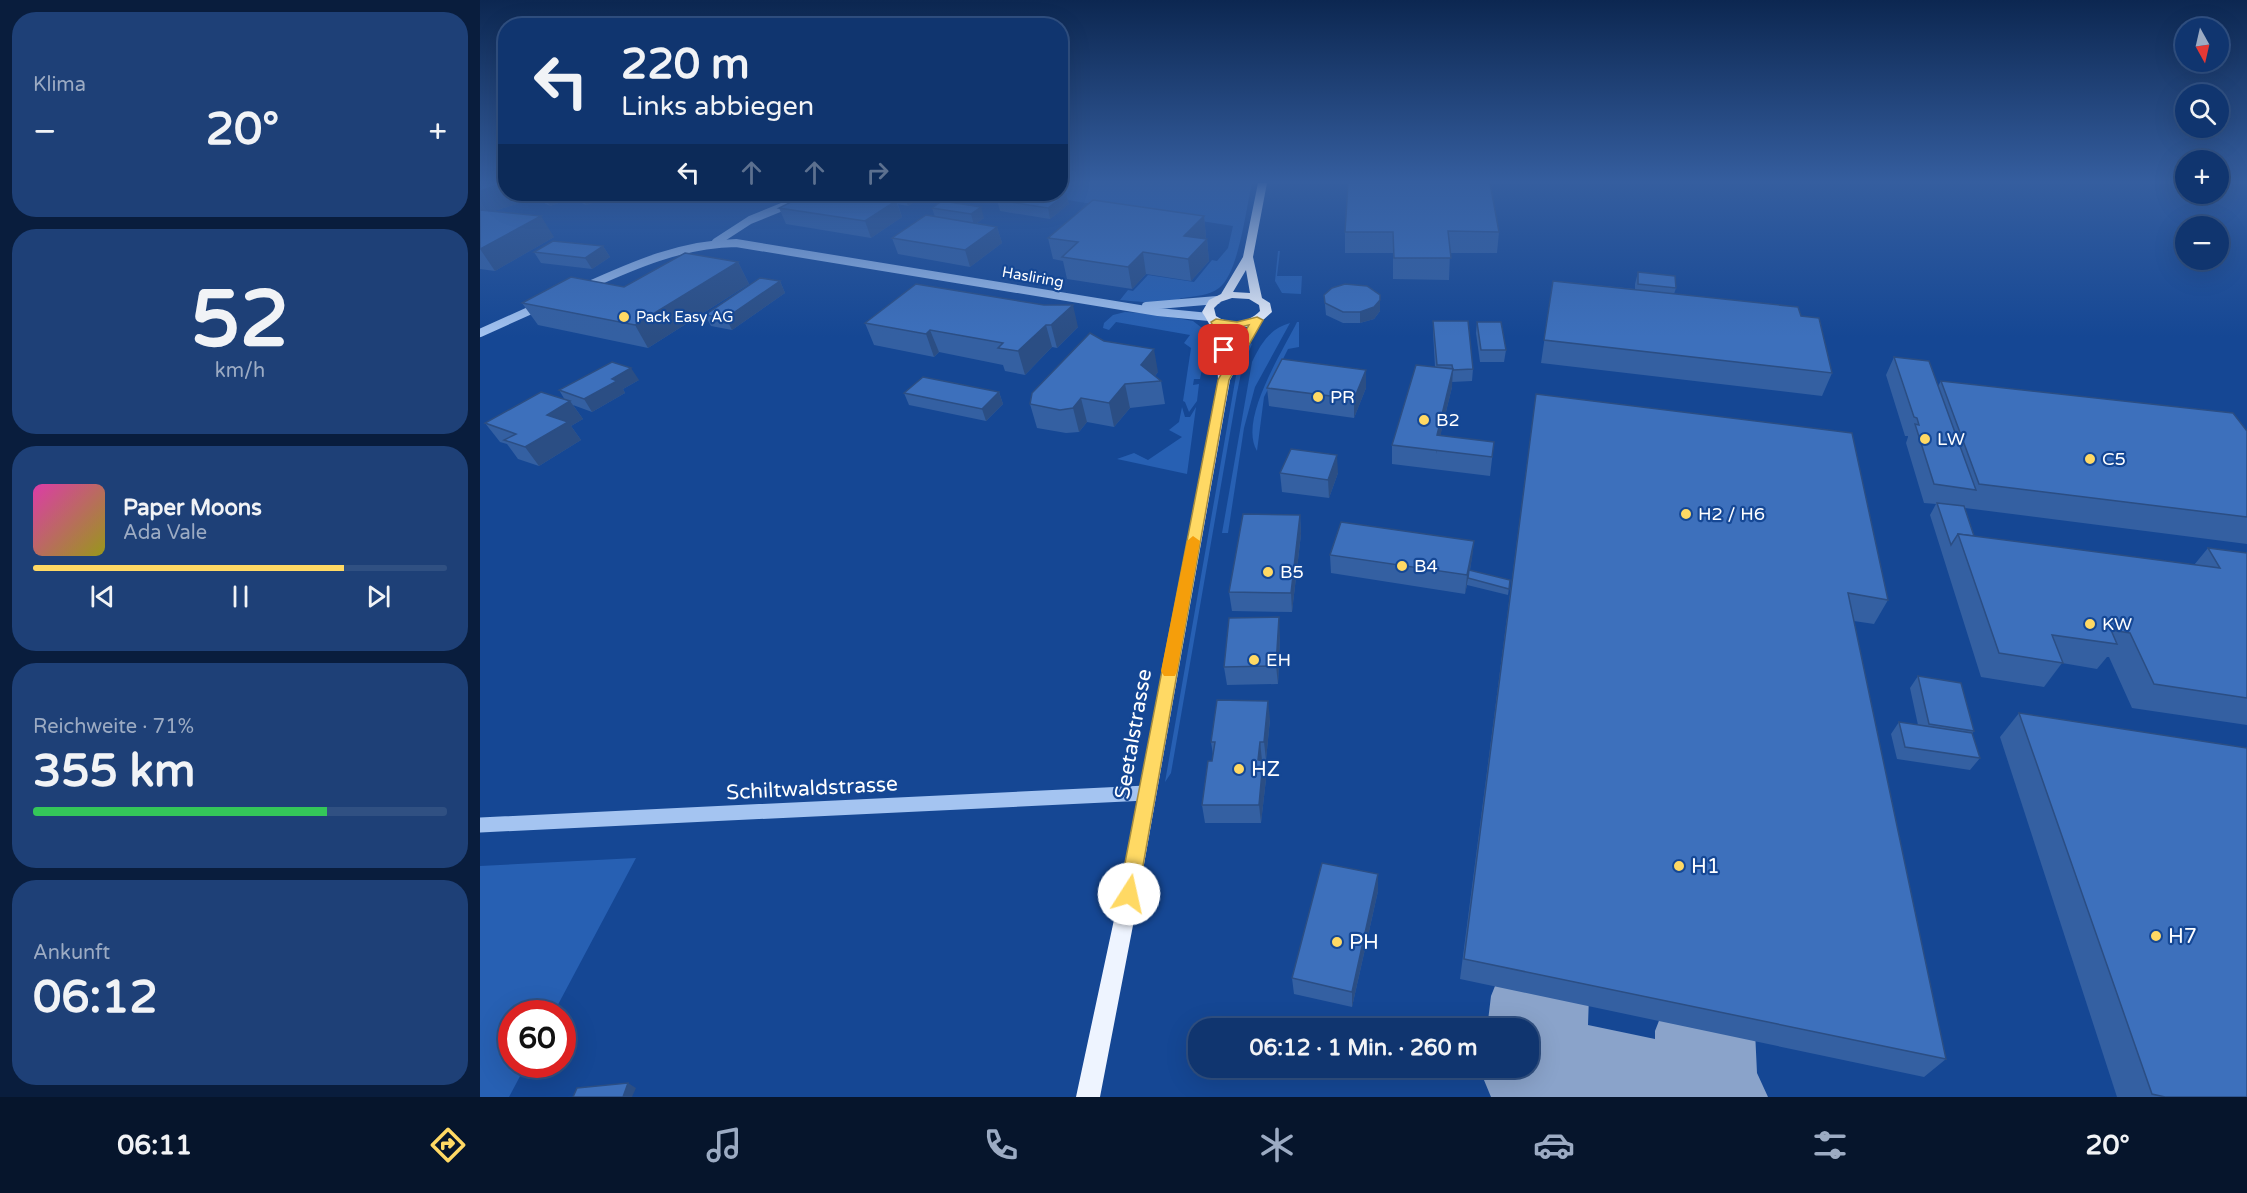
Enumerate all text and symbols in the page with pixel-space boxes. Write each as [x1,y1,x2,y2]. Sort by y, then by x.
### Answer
north arrow [2175,18,2229,72]
map controls [2175,18,2229,270]
text: 220 m [621,39,750,90]
icon: left [522,42,600,120]
text: Klima [33,73,86,97]
button: search [2175,84,2229,138]
text: Links abbiegen [621,90,814,123]
text: 20° [206,103,279,157]
text: − [33,112,57,151]
text: + [428,112,447,151]
button: + [2175,150,2229,204]
icon: left [672,156,705,189]
icon: ahead [735,156,768,189]
icon: ahead [798,156,831,189]
icon: right [861,156,894,189]
button: − [2175,216,2229,270]
street label: Hasliring [1001,263,1065,291]
text: 52 [191,273,289,367]
place label: Pack Easy AG [636,308,734,326]
marker: Pack Easy AG [617,310,631,324]
pin [1198,324,1249,375]
icon: arrive [1207,333,1240,366]
text: km/h [215,359,265,383]
place label: PR [1330,386,1355,408]
marker: PR [1311,390,1325,404]
place label: B2 [1436,409,1460,431]
marker: B2 [1417,413,1431,427]
place label: LW [1937,428,1965,450]
marker: LW [1918,432,1932,446]
place label: C5 [2102,448,2126,470]
marker: C5 [2083,452,2097,466]
text: Paper Moons [123,495,262,521]
place label: H2 / H6 [1698,503,1765,525]
marker: H2 / H6 [1679,507,1693,521]
text: Ada Vale [123,521,207,545]
place label: B4 [1414,555,1438,577]
marker: B4 [1395,559,1409,573]
place label: B5 [1280,561,1304,583]
marker: B5 [1261,565,1275,579]
icon: previous [86,580,119,613]
icon: pause [224,580,257,613]
icon: next [362,580,395,613]
place label: KW [2102,613,2132,635]
marker: KW [2083,617,2097,631]
place label: EH [1266,649,1291,671]
marker: EH [1247,653,1261,667]
street label: Seetalstrasse [1110,667,1157,801]
text: Reichweite · 71% [33,715,194,739]
text: 355 km [33,745,195,799]
place label: HZ [1251,757,1280,782]
marker: HZ [1232,762,1246,776]
street label: Schiltwaldstrasse [725,772,899,805]
place label: H1 [1691,854,1720,879]
marker: H1 [1672,859,1686,873]
position arrow [1097,862,1161,926]
place label: H7 [2168,924,2197,949]
marker: H7 [2149,929,2163,943]
place label: PH [1349,930,1379,955]
marker: PH [1330,935,1344,949]
text: Ankunft [33,941,110,965]
text: 06:12 [33,971,158,1025]
speed limit sign: 60 [498,1000,576,1078]
text: 06:12 · 1 Min. · 260 m [1250,1035,1477,1061]
icon: directions [427,1124,469,1166]
icon: music [703,1124,745,1166]
icon: phone [980,1124,1022,1166]
icon: climate [1256,1124,1298,1166]
icon: car [1533,1124,1575,1166]
icon: filters [1809,1124,1851,1166]
text: 06:11 [117,1129,192,1162]
text: 20° [2086,1129,2130,1162]

